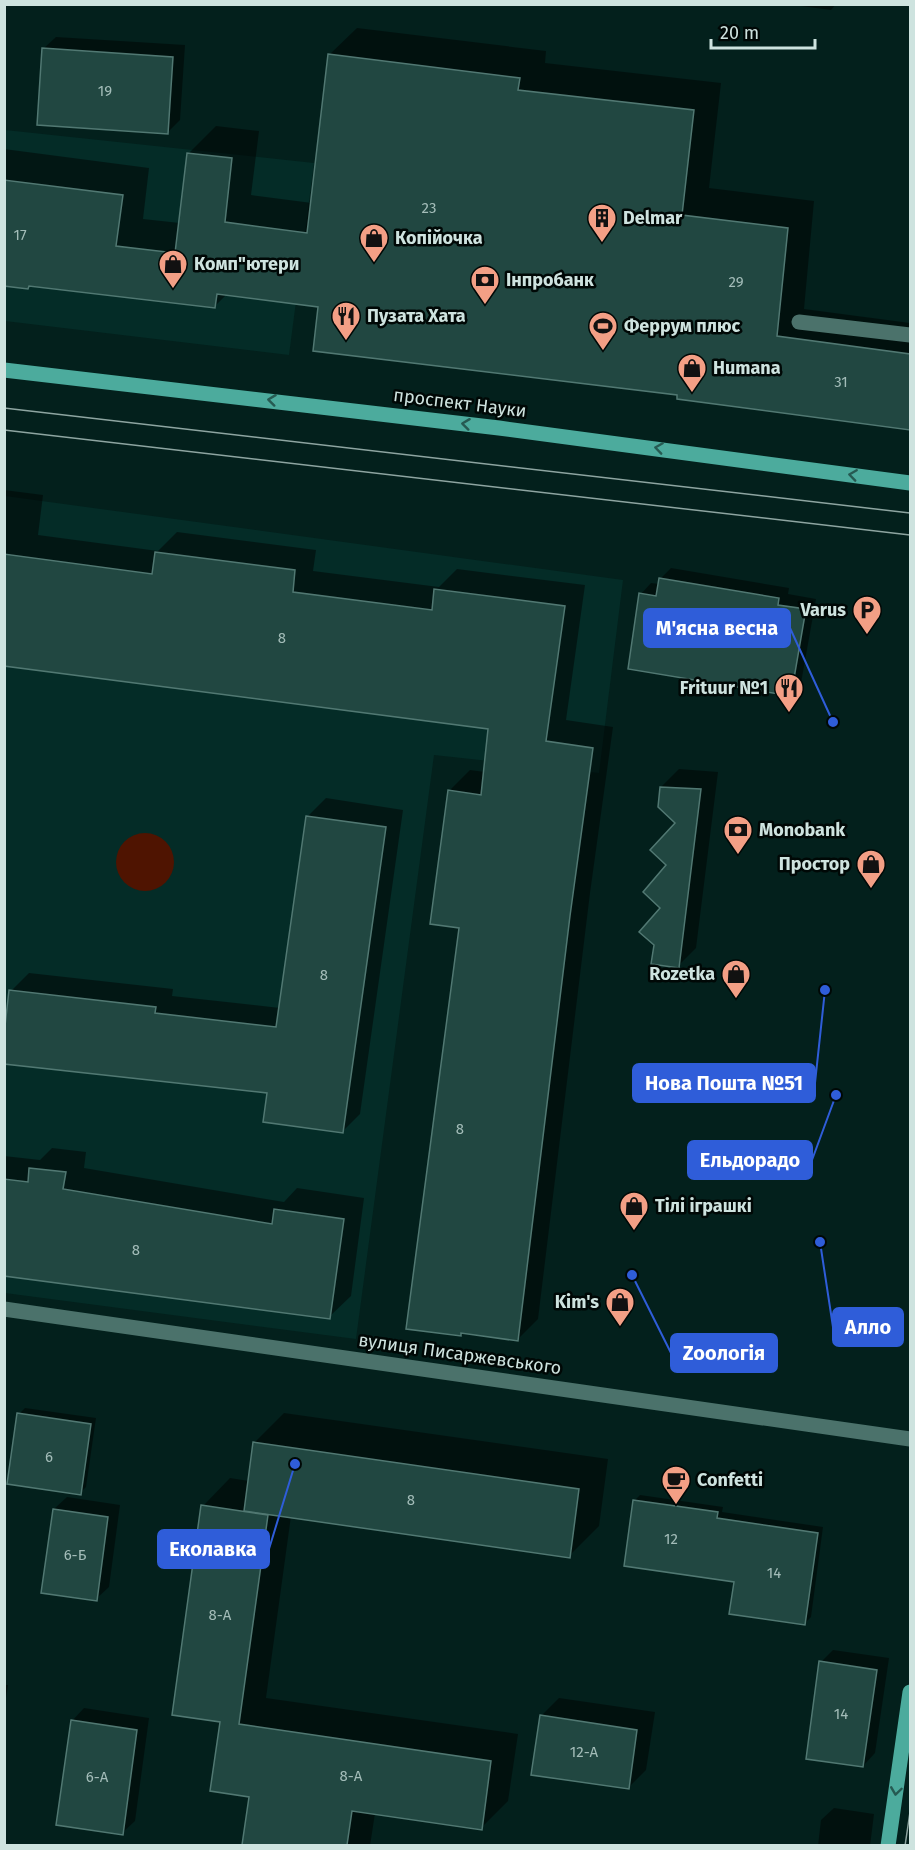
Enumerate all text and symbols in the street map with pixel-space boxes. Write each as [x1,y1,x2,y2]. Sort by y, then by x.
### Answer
scale bar [711,12,814,50]
text: 20 m [720,22,759,44]
house number: 19 [98,82,112,100]
house number: 23 [422,199,436,217]
building icon: Delmar [586,202,618,244]
place label: Delmar [623,207,683,229]
shop icon: Копійочка [358,222,390,264]
house number: 17 [13,226,27,244]
place label: Копійочка [395,227,483,249]
shop icon: Комп"ютери [157,248,189,290]
place label: Комп"ютери [194,253,299,275]
bank icon: Інпробанк [469,264,501,306]
place label: Інпробанк [506,269,594,291]
house number: 29 [728,273,744,291]
restaurant icon: Пузата Хата [330,300,362,342]
place label: Пузата Хата [367,305,466,327]
sports icon: Феррум плюс [587,310,619,352]
place label: Феррум плюс [624,315,740,337]
shop icon: Humana [676,352,708,394]
place label: Humana [713,357,781,379]
house number: 31 [834,373,848,391]
street label: проспект Науки [392,384,528,422]
one-way arrow [268,394,277,407]
one-way arrow [461,418,470,430]
one-way arrow [655,443,664,455]
one-way arrow [848,469,857,481]
parking icon: Varus [851,594,883,636]
place label: Varus [799,599,846,621]
callout: М'ясна весна [644,609,790,647]
text: М'ясна весна [656,616,778,640]
house number: 8 [278,629,286,647]
restaurant icon: Frituur №1 [773,672,805,714]
place label: Frituur №1 [680,677,768,699]
bank icon: Monobank [722,814,754,856]
place label: Monobank [759,819,846,841]
shop icon: Простор [855,848,887,890]
place label: Простор [779,853,850,875]
shop icon: Rozetka [720,958,752,1000]
place label: Rozetka [649,963,715,985]
house number: 8 [320,966,328,984]
callout: Нова Пошта №51 [633,1064,815,1102]
text: Нова Пошта №51 [645,1071,803,1095]
house number: 8 [456,1120,464,1138]
callout: Ельдорадо [688,1141,812,1179]
text: Ельдорадо [700,1148,801,1172]
shop icon: Тілі іграшкі [618,1190,650,1232]
place label: Тілі іграшкі [655,1195,752,1217]
house number: 8 [132,1241,140,1259]
shop icon: Kim's [604,1286,636,1328]
place label: Kim's [555,1291,599,1313]
callout: Алло [833,1308,903,1346]
text: Алло [844,1315,891,1339]
street label: вулиця Писаржевського [357,1329,563,1379]
callout: Zooлогія [671,1334,777,1372]
text: Zooлогія [683,1341,765,1365]
house number: 6 [45,1448,53,1466]
cafe icon: Confetti [660,1464,692,1506]
place label: Confetti [697,1469,763,1491]
house number: 8 [407,1491,415,1509]
callout: Еколавка [158,1530,269,1568]
house number: 12 [664,1530,678,1548]
text: Еколавка [169,1537,257,1561]
house number: 6-Б [64,1546,87,1564]
house number: 14 [767,1564,781,1582]
house number: 8-А [209,1606,232,1624]
house number: 14 [834,1705,848,1723]
house number: 12-А [570,1743,599,1761]
house number: 8-А [340,1767,363,1785]
house number: 6-А [86,1768,109,1786]
one-way arrow [891,1787,903,1796]

